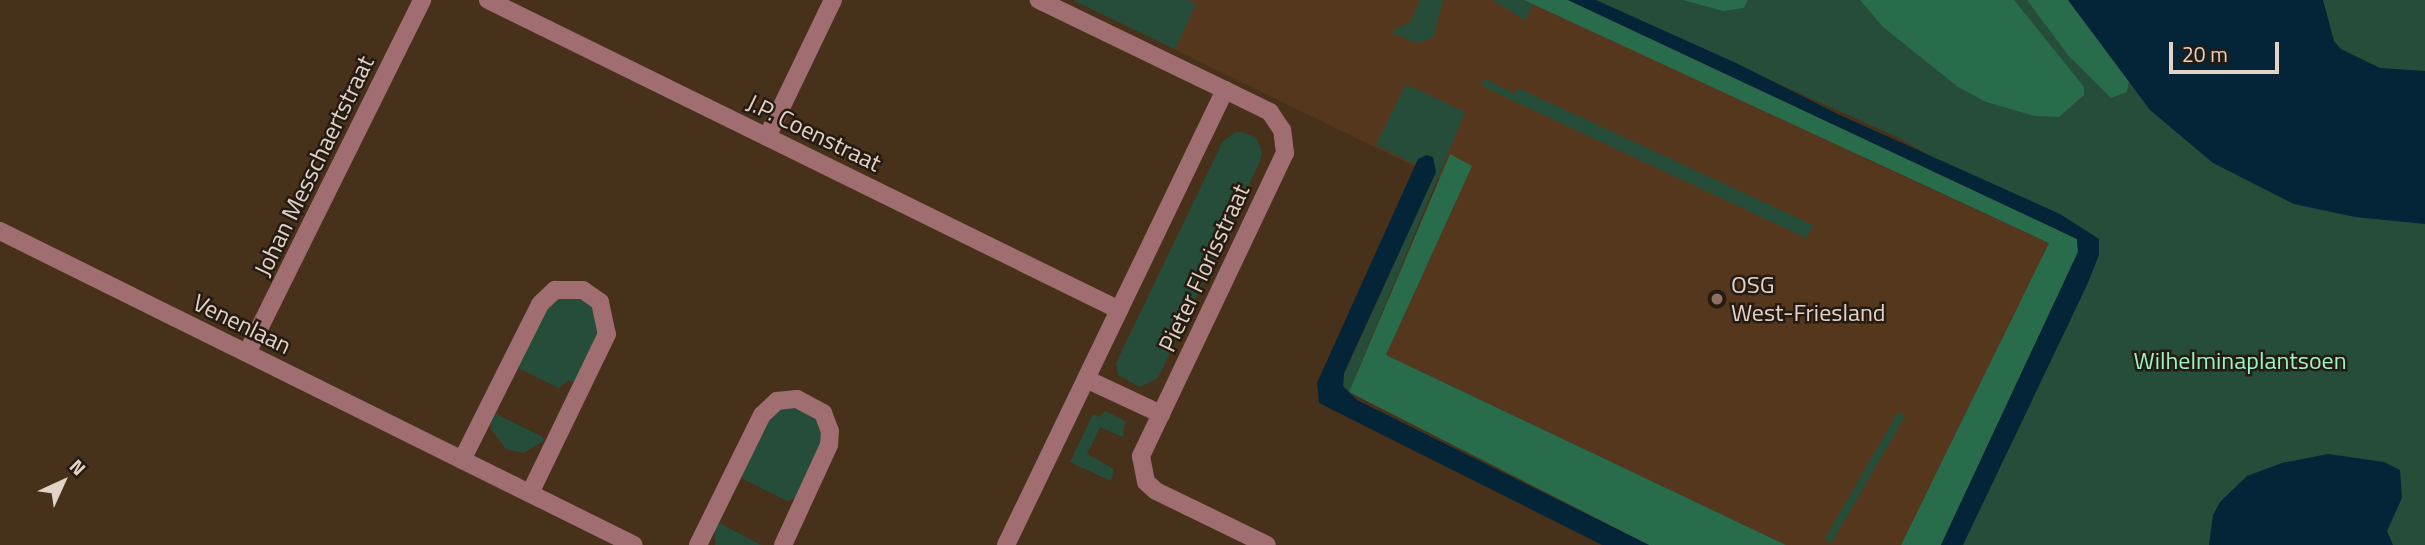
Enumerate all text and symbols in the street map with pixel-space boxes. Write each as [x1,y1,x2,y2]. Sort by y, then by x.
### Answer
scale bar [2173,28,2283,72]
text: 20 m [2182,38,2228,70]
street label: Johan Messchaertstraat [248,51,380,281]
street label: J.P. Coenstraat [742,88,886,178]
street label: Pieter Florisstraat [1153,180,1255,356]
place label: OSG West-Friesland [1731,271,1886,327]
street label: Venenlaan [188,288,296,360]
marker: OSG West-Friesland [1709,291,1725,307]
park label: Wilhelminaplantsoen [2133,347,2347,375]
north arrow [28,447,98,517]
text: N [63,452,93,482]

